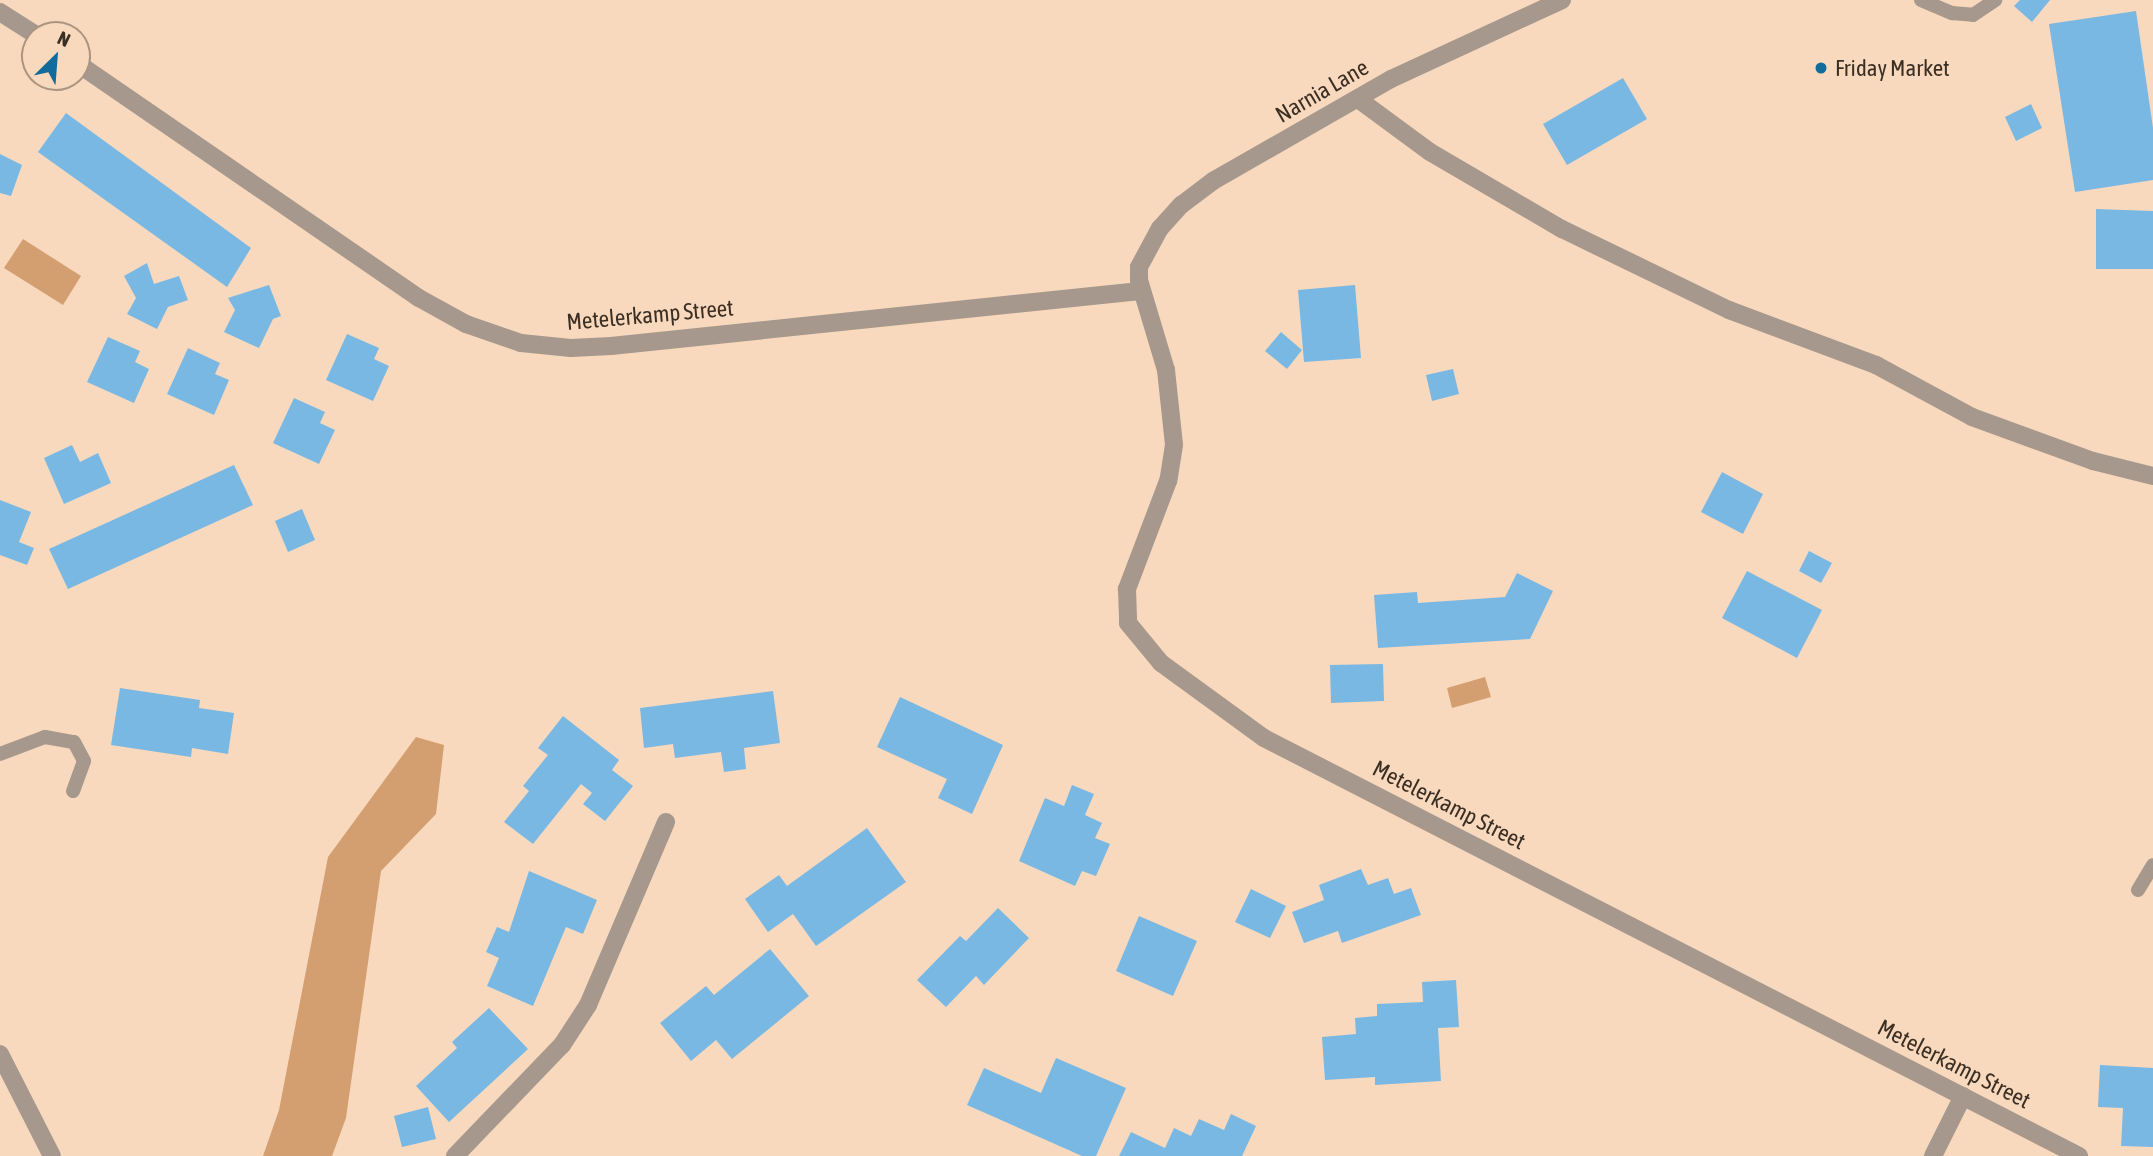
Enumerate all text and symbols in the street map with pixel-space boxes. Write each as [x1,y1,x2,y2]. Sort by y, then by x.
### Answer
north arrow [21,21,91,91]
text: N [54,26,74,51]
street label: Narnia Lane [1271,53,1373,129]
place label: Friday Market [1835,54,1950,82]
marker: Friday Market [1813,60,1829,76]
street label: Metelerkamp Street [565,294,735,336]
street label: Metelerkamp Street [1368,755,1530,855]
street label: Metelerkamp Street [1873,1014,2035,1114]

